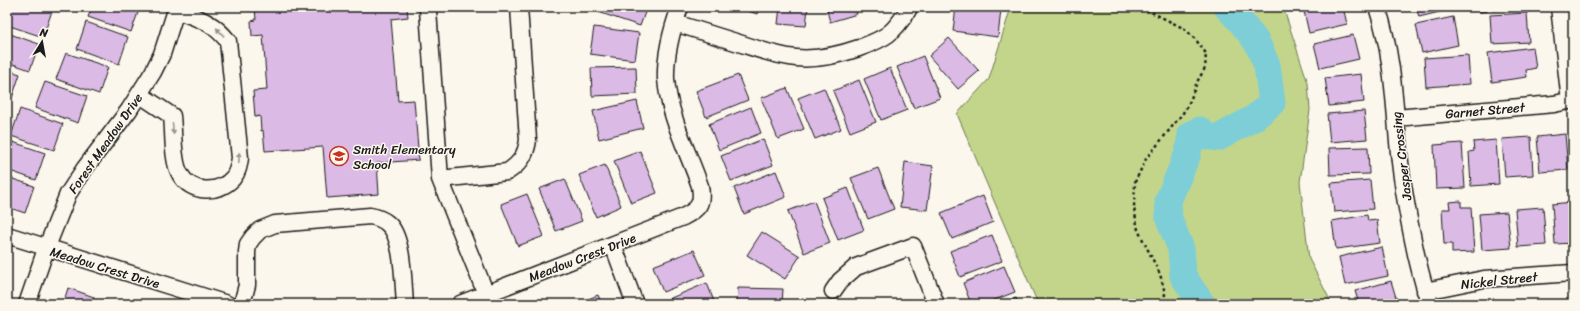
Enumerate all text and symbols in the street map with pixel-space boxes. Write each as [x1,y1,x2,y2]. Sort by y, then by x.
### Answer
north arrow [22,22,62,62]
text: N [37,22,50,43]
one-way arrow [215,27,224,37]
street label: Forest Meadow Drive [62,88,149,199]
street label: Garnet Street [1444,96,1526,125]
street label: Jasper Crossing [1385,110,1418,203]
one-way arrow [170,123,177,135]
place label: Smith Elementary School [353,138,456,176]
school or university icon: Smith Elementary School [328,145,350,167]
one-way arrow [236,152,243,164]
street label: Meadow Crest Drive [525,226,639,289]
street label: Meadow Crest Drive [47,240,163,295]
street label: Nickel Street [1459,265,1539,296]

